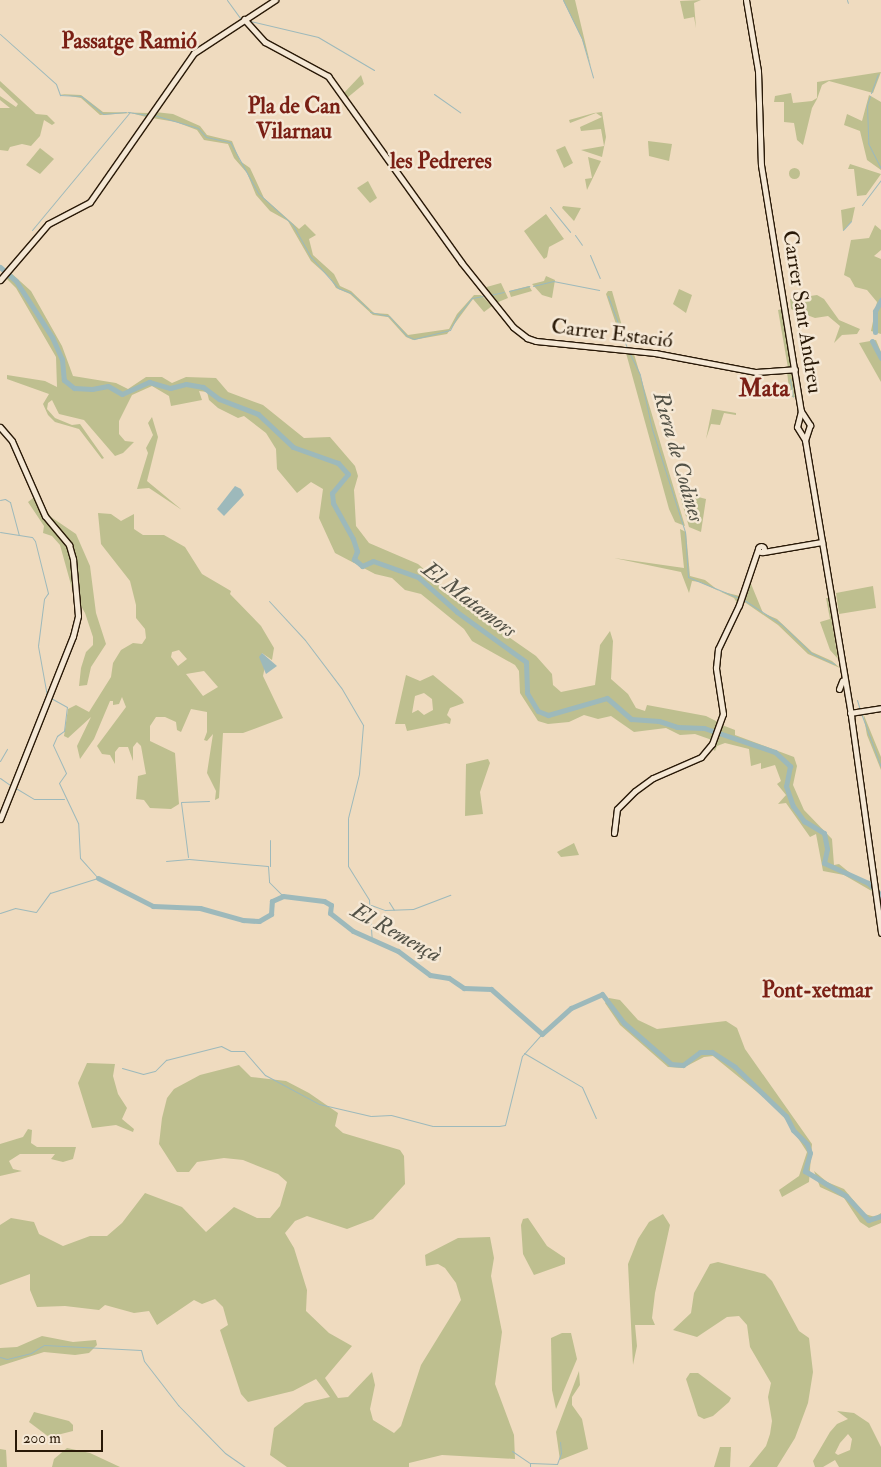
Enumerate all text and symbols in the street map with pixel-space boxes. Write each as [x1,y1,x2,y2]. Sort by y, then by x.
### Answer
district label: Passatge Ramió [61,29,197,55]
district label: Pla de Can Vilarnau [247,93,341,144]
district label: les Pedreres [390,149,492,175]
street label: Carrer Sant Andreu [777,229,827,395]
street label: Carrer Estació [550,314,674,354]
district label: Mata [739,375,789,403]
water label: Riera de Codines [647,389,709,525]
water label: El Matamors [417,556,521,644]
water label: El Remençà [346,898,446,968]
district label: Pont-xetmar [762,978,872,1004]
scale bar [18,1420,105,1452]
text: 200 m [23,1429,61,1448]

